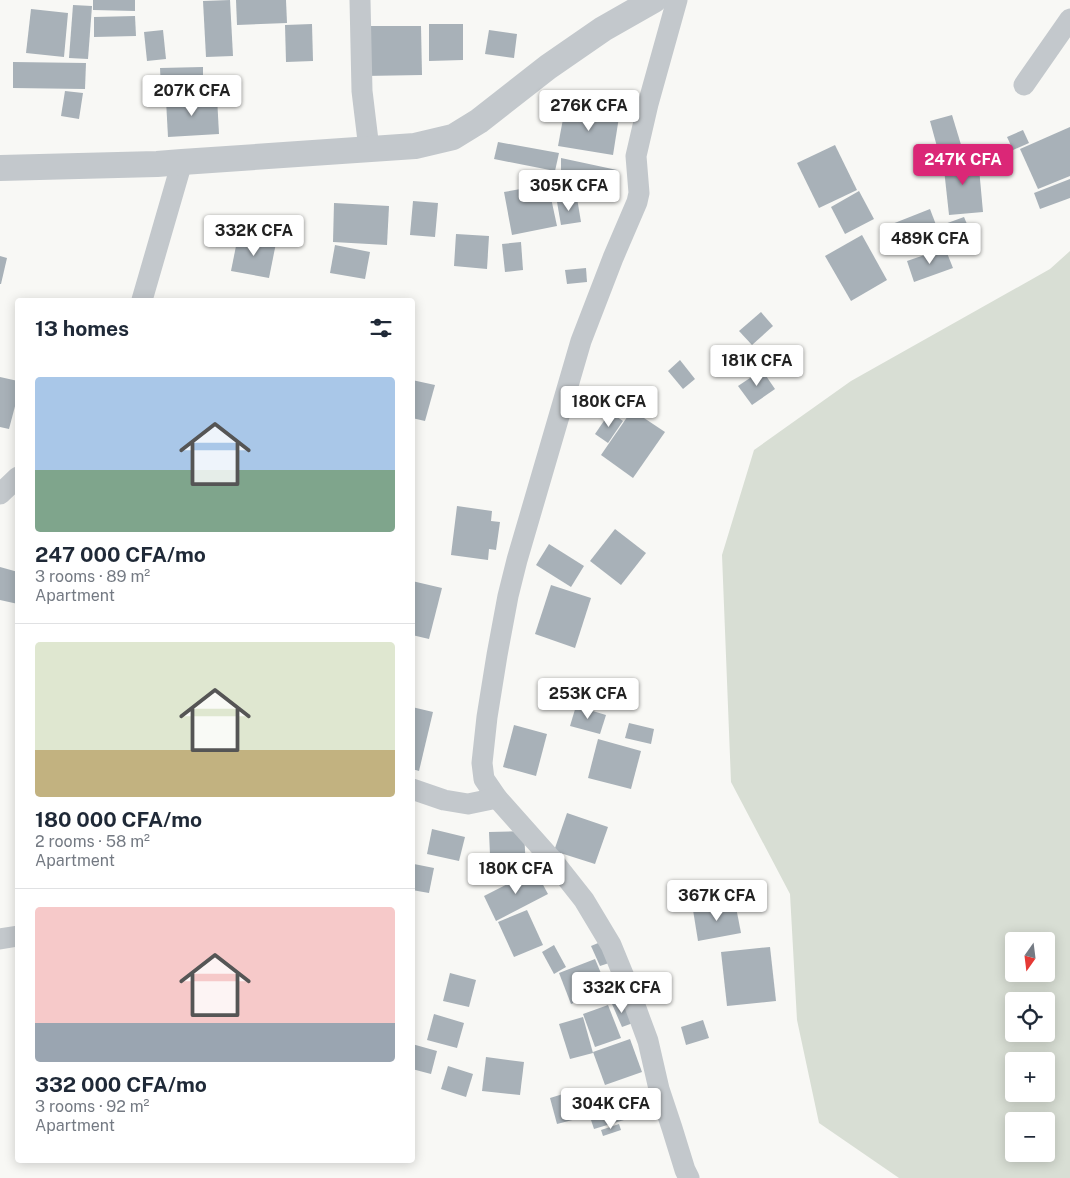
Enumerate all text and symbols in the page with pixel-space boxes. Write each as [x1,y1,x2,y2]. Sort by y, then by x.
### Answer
pin: 207K CFA [140,74,244,117]
text: 207K CFA [153,81,231,100]
pin: 276K CFA [537,90,641,132]
text: 276K CFA [550,96,628,115]
pin: 247K CFA [911,144,1015,186]
text: 247K CFA [924,150,1002,169]
pin: 305K CFA [517,170,621,212]
text: 305K CFA [530,176,608,195]
pin: 332K CFA [202,214,306,257]
text: 332K CFA [215,221,293,240]
pin: 489K CFA [878,222,982,265]
text: 489K CFA [891,229,969,248]
icon: filters [367,314,395,342]
text: 13 homes [35,316,129,341]
pin: 181K CFA [705,344,809,387]
text: 181K CFA [721,351,793,370]
pin: 180K CFA [557,386,661,428]
text: 180K CFA [572,392,646,411]
icon: home [170,409,260,499]
text: 247 000 CFA/mo [35,542,206,567]
text: 3 rooms · 89 m² [35,567,150,586]
text: Apartment [35,586,115,605]
icon: home [170,675,260,765]
pin: 253K CFA [536,678,640,720]
text: 253K CFA [549,684,627,703]
text: 180 000 CFA/mo [35,807,202,832]
text: 2 rooms · 58 m² [35,832,150,851]
text: Apartment [35,851,115,870]
pin: 180K CFA [464,852,568,895]
text: 180K CFA [479,859,553,878]
pin: 367K CFA [665,880,769,922]
text: 367K CFA [678,886,756,905]
north arrow [1005,932,1055,982]
map controls [1005,932,1055,1162]
icon: home [170,940,260,1030]
pin: 332K CFA [570,972,674,1014]
text: 332K CFA [583,978,661,997]
button: locate [1005,992,1055,1042]
button: + [1005,1052,1055,1102]
text: 332 000 CFA/mo [35,1072,207,1097]
pin: 304K CFA [559,1088,663,1130]
text: 304K CFA [572,1094,650,1113]
text: 3 rooms · 92 m² [35,1097,149,1116]
button: − [1005,1112,1055,1162]
text: Apartment [35,1116,115,1135]

